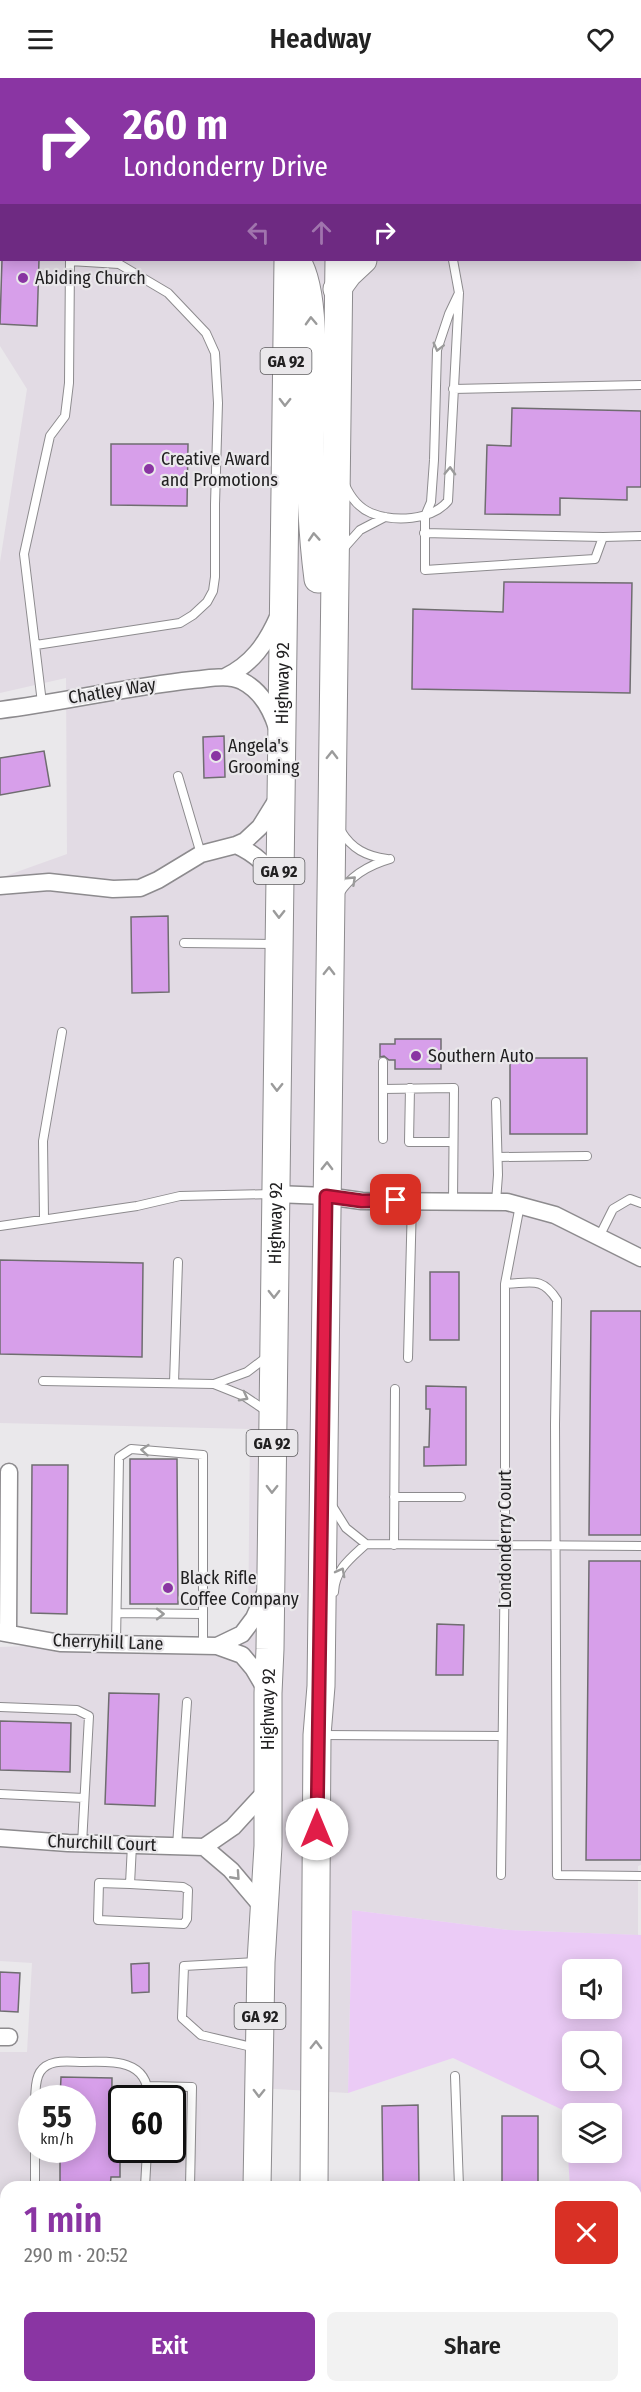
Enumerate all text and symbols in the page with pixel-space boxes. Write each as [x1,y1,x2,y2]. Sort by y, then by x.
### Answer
icon: menu [24,23,57,56]
text: Headway [270,23,371,55]
icon: heart [584,23,617,56]
text: 260 m [123,100,228,150]
icon: right [24,102,102,180]
text: Londonderry Drive [123,151,328,183]
icon: left [242,216,275,249]
icon: ahead [305,216,338,249]
icon: right [368,216,401,249]
place label: Abiding Church [35,267,146,289]
marker: Abiding Church [16,271,30,285]
one-way arrow [304,316,317,325]
one-way arrow [433,342,446,352]
road number: GA 92 [260,348,312,374]
one-way arrow [279,397,291,406]
place label: Creative Award and Promotions [161,448,278,491]
marker: Creative Award and Promotions [142,462,156,476]
one-way arrow [443,466,456,475]
one-way arrow [308,532,321,541]
street label: Highway 92 [271,642,294,725]
street label: Chatley Way [67,673,157,709]
place label: Angela's Grooming [228,735,300,778]
marker: Angela's Grooming [209,749,223,763]
one-way arrow [325,750,338,759]
road number: GA 92 [254,858,304,884]
one-way arrow [345,876,356,887]
one-way arrow [273,910,285,919]
one-way arrow [323,966,335,975]
place label: Southern Auto [428,1045,534,1067]
marker: Southern Auto [409,1049,423,1063]
one-way arrow [271,1082,283,1091]
one-way arrow [321,1161,333,1170]
pin [370,1174,421,1225]
street label: Highway 92 [264,1182,287,1265]
icon: arrive [379,1183,412,1216]
one-way arrow [268,1290,280,1299]
one-way arrow [238,1390,248,1401]
road number: GA 92 [246,1430,298,1456]
one-way arrow [140,1444,150,1457]
street label: Londonderry Court [494,1470,516,1608]
one-way arrow [266,1485,278,1494]
place label: Black Rifle Coffee Company [180,1567,299,1610]
one-way arrow [333,1567,345,1578]
marker: Black Rifle Coffee Company [161,1581,175,1595]
one-way arrow [155,1608,164,1620]
street label: Cherryhill Lane [52,1629,164,1655]
street label: Highway 92 [257,1668,280,1750]
position arrow [285,1797,349,1861]
street label: Churchill Court [47,1830,157,1856]
one-way arrow [228,1869,239,1880]
map controls [562,1959,622,2163]
button: sound [562,1959,622,2019]
road number: GA 92 [234,2003,286,2029]
button: search [562,2031,622,2091]
one-way arrow [309,2040,322,2049]
speed limit sign: 60 [108,2085,186,2163]
one-way arrow [252,2089,265,2098]
text: 55 [42,2099,72,2135]
button: layers [562,2103,622,2163]
text: km/h [40,2130,74,2148]
text: 1 min [24,2198,102,2242]
button: close [555,2201,618,2264]
text: 290 m · 20:52 [24,2243,128,2267]
button: Exit [24,2312,315,2381]
button: Share [327,2312,618,2381]

